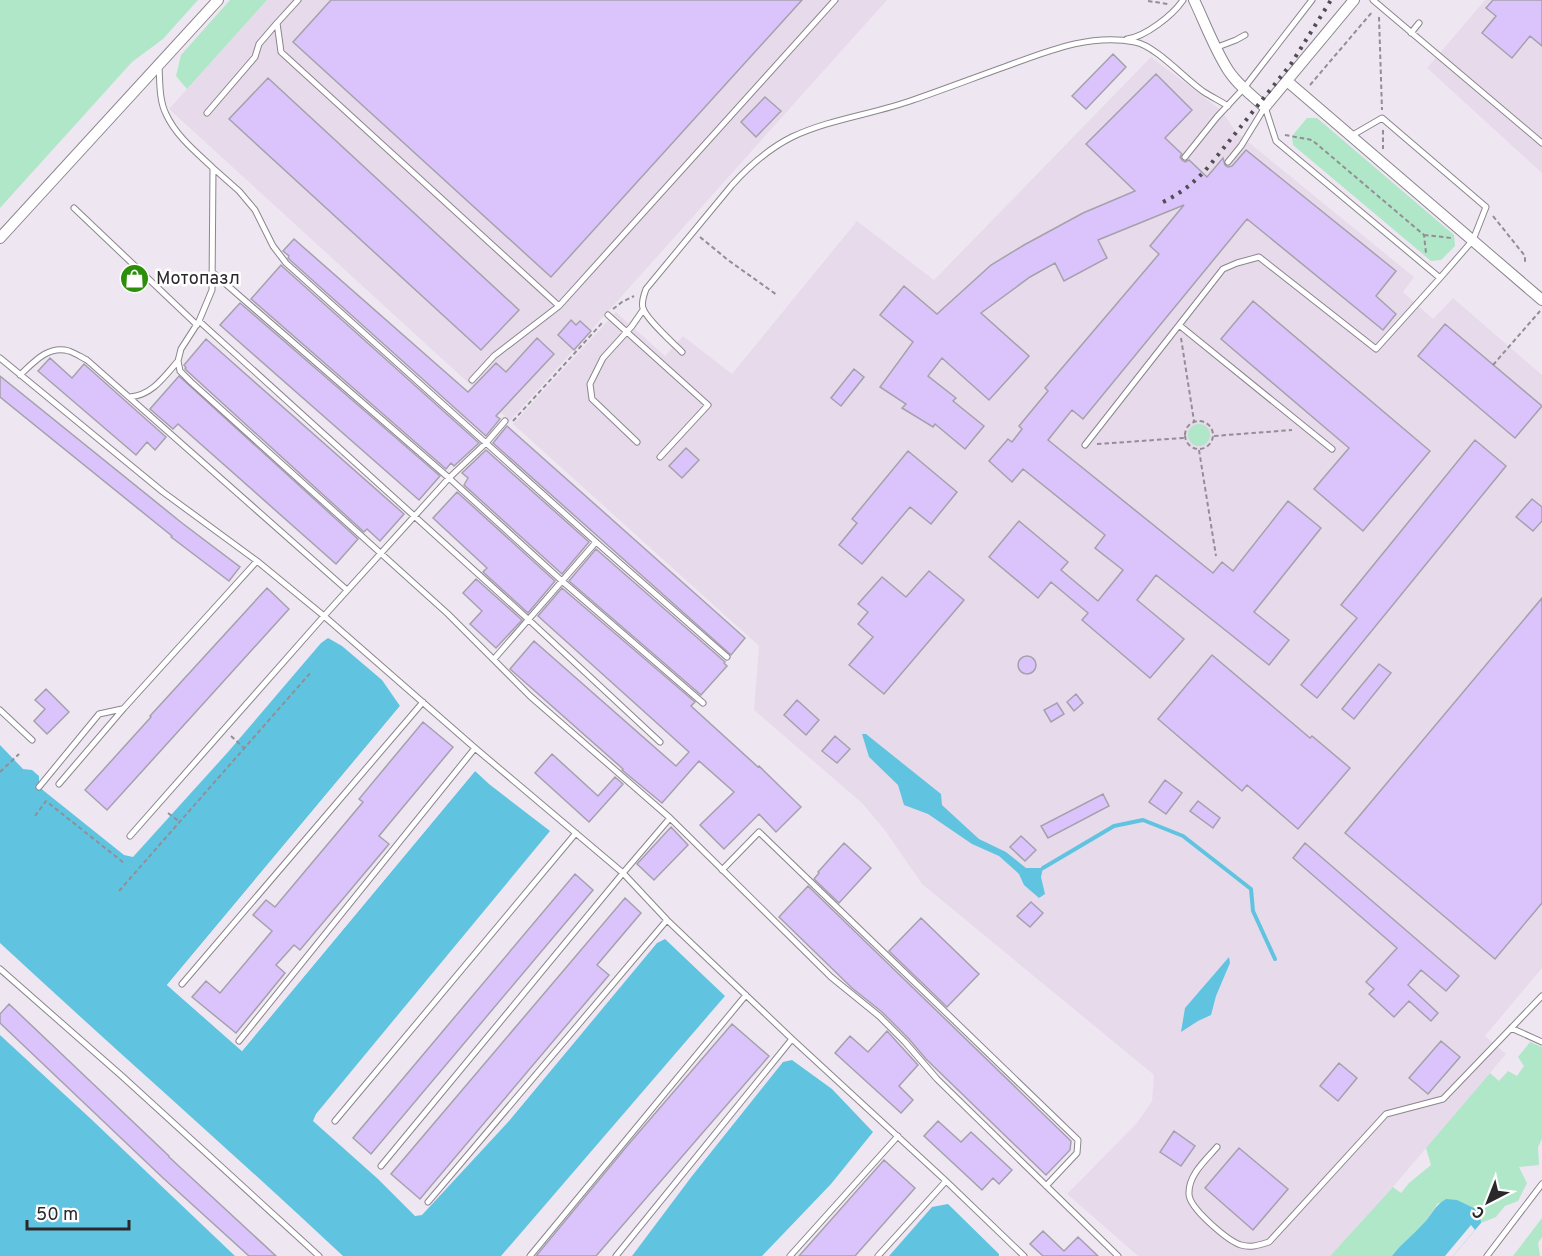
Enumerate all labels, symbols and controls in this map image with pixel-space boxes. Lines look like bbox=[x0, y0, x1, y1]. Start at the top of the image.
shop icon: Мотопазл bbox=[119, 263, 151, 295]
place label: Мотопазл bbox=[156, 268, 240, 291]
north arrow bbox=[1458, 1172, 1518, 1232]
scale bar bbox=[27, 1193, 129, 1231]
text: С bbox=[1469, 1201, 1490, 1223]
text: 50 m bbox=[36, 1204, 78, 1227]

